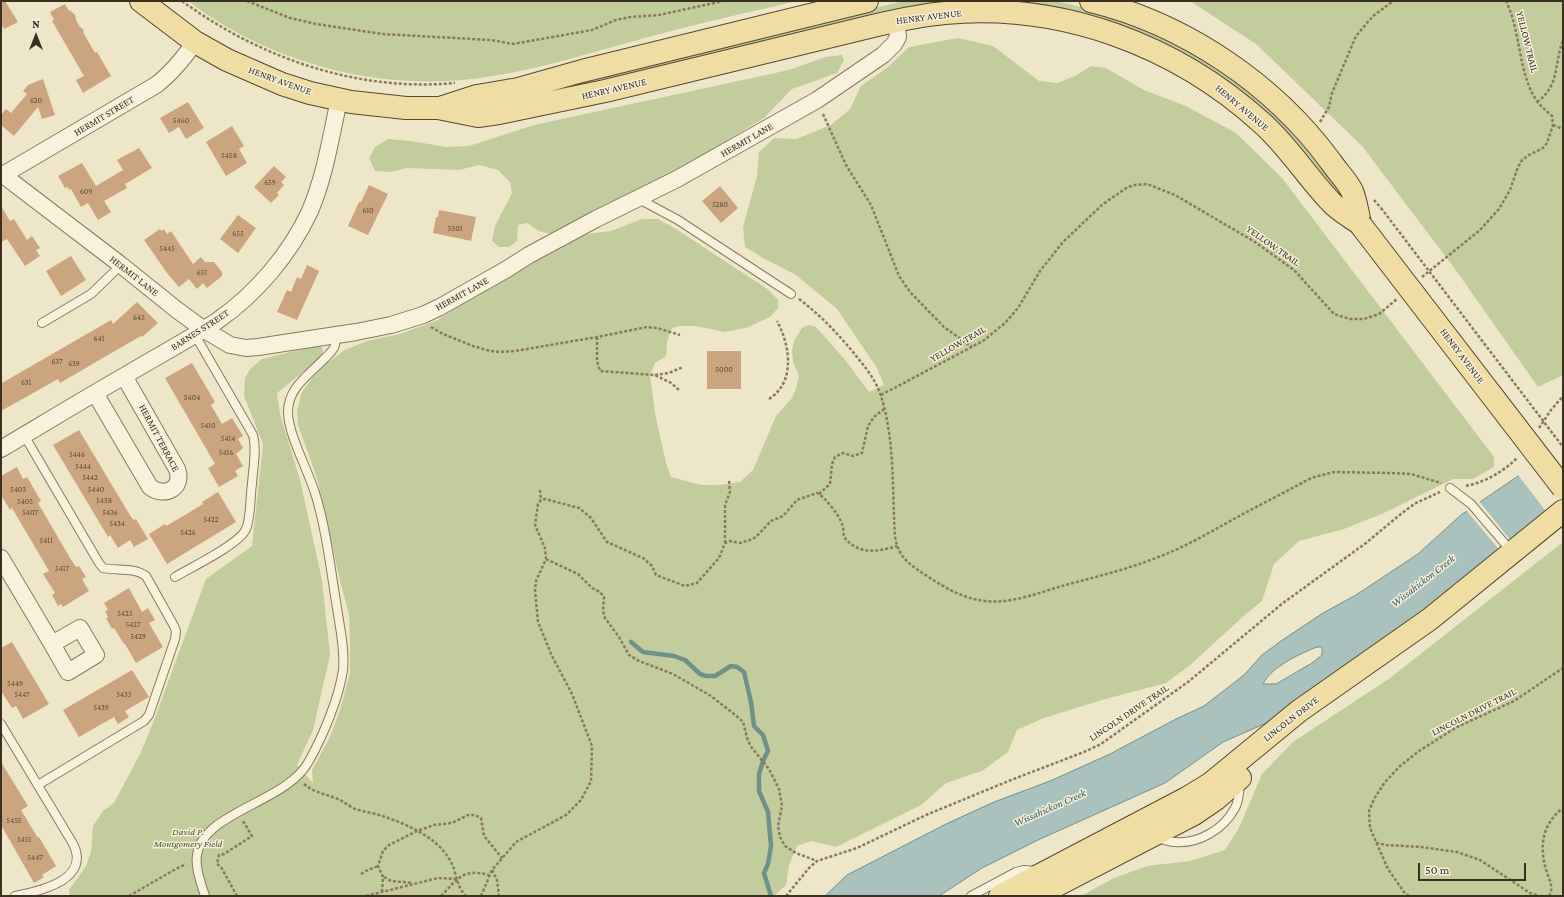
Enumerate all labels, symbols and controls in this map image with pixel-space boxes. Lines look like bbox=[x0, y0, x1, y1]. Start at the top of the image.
street label: HENRY AVENUE bbox=[895, 7, 963, 27]
street label: YELLOW TRAIL bbox=[1514, 10, 1540, 74]
north arrow bbox=[16, 16, 56, 56]
text: N bbox=[32, 18, 40, 30]
street label: HENRY AVENUE bbox=[247, 64, 313, 98]
street label: HENRY AVENUE bbox=[580, 76, 648, 102]
street label: HENRY AVENUE bbox=[1213, 82, 1271, 134]
street label: HERMIT STREET bbox=[72, 93, 136, 139]
house number: 620 bbox=[30, 96, 42, 106]
house number: 5460 bbox=[173, 116, 189, 126]
street label: HERMIT LANE bbox=[719, 120, 775, 160]
house number: 5458 bbox=[221, 151, 237, 161]
house number: 659 bbox=[264, 178, 276, 188]
house number: 609 bbox=[80, 187, 92, 197]
house number: 5280 bbox=[712, 200, 728, 210]
house number: 610 bbox=[362, 206, 374, 216]
street label: YELLOW TRAIL bbox=[1244, 223, 1302, 269]
house number: 5301 bbox=[448, 224, 462, 234]
house number: 655 bbox=[232, 229, 244, 239]
house number: 5445 bbox=[159, 244, 175, 254]
street label: HERMIT LANE bbox=[107, 253, 161, 299]
house number: 651 bbox=[197, 268, 207, 278]
street label: HERMIT LANE bbox=[433, 274, 491, 314]
street label: BARNES STREET bbox=[169, 307, 231, 353]
house number: 645 bbox=[133, 313, 145, 323]
street label: YELLOW TRAIL bbox=[928, 323, 988, 365]
street label: HENRY AVENUE bbox=[1437, 326, 1487, 386]
house number: 641 bbox=[94, 334, 104, 344]
house number: 637 bbox=[51, 357, 63, 367]
house number: 639 bbox=[68, 359, 80, 369]
house number: 5000 bbox=[715, 365, 733, 375]
house number: 631 bbox=[21, 378, 31, 388]
house number: 5404 bbox=[184, 393, 200, 403]
street label: HERMIT TERRACE bbox=[136, 402, 182, 474]
house number: 5410 bbox=[200, 421, 216, 431]
house number: 5414 bbox=[221, 434, 235, 444]
house number: 5416 bbox=[219, 448, 233, 458]
house number: 5446 bbox=[69, 450, 85, 460]
house number: 5444 bbox=[75, 462, 91, 472]
house number: 5442 bbox=[82, 473, 98, 483]
house number: 5403 bbox=[10, 485, 26, 495]
house number: 5440 bbox=[88, 485, 104, 495]
house number: 5438 bbox=[96, 496, 112, 506]
house number: 5405 bbox=[17, 497, 33, 507]
house number: 5407 bbox=[22, 508, 38, 518]
house number: 5436 bbox=[102, 508, 118, 518]
house number: 5422 bbox=[203, 515, 219, 525]
house number: 5434 bbox=[109, 519, 125, 529]
house number: 5426 bbox=[180, 528, 196, 538]
house number: 5411 bbox=[39, 536, 53, 546]
water label: Wissahickon Creek bbox=[1388, 552, 1458, 610]
house number: 5417 bbox=[55, 564, 69, 574]
house number: 5425 bbox=[117, 609, 133, 619]
house number: 5427 bbox=[125, 620, 141, 630]
house number: 5429 bbox=[130, 632, 146, 642]
house number: 5449 bbox=[7, 679, 23, 689]
street label: LINCOLN DRIVE TRAIL bbox=[1087, 682, 1171, 744]
street label: LINCOLN DRIVE TRAIL bbox=[1430, 685, 1518, 739]
house number: 5447 bbox=[14, 690, 30, 700]
house number: 5435 bbox=[116, 690, 132, 700]
street label: LINCOLN DRIVE bbox=[1261, 694, 1321, 744]
house number: 5439 bbox=[93, 703, 109, 713]
water label: Wissahickon Creek bbox=[1012, 786, 1088, 830]
house number: 5455 bbox=[6, 816, 22, 826]
park label: David P. Montgomery Field bbox=[154, 826, 222, 850]
house number: 5451 bbox=[17, 835, 31, 845]
house number: 5447 bbox=[27, 853, 43, 863]
scale bar bbox=[1420, 855, 1528, 881]
text: 50 m bbox=[1425, 863, 1449, 877]

